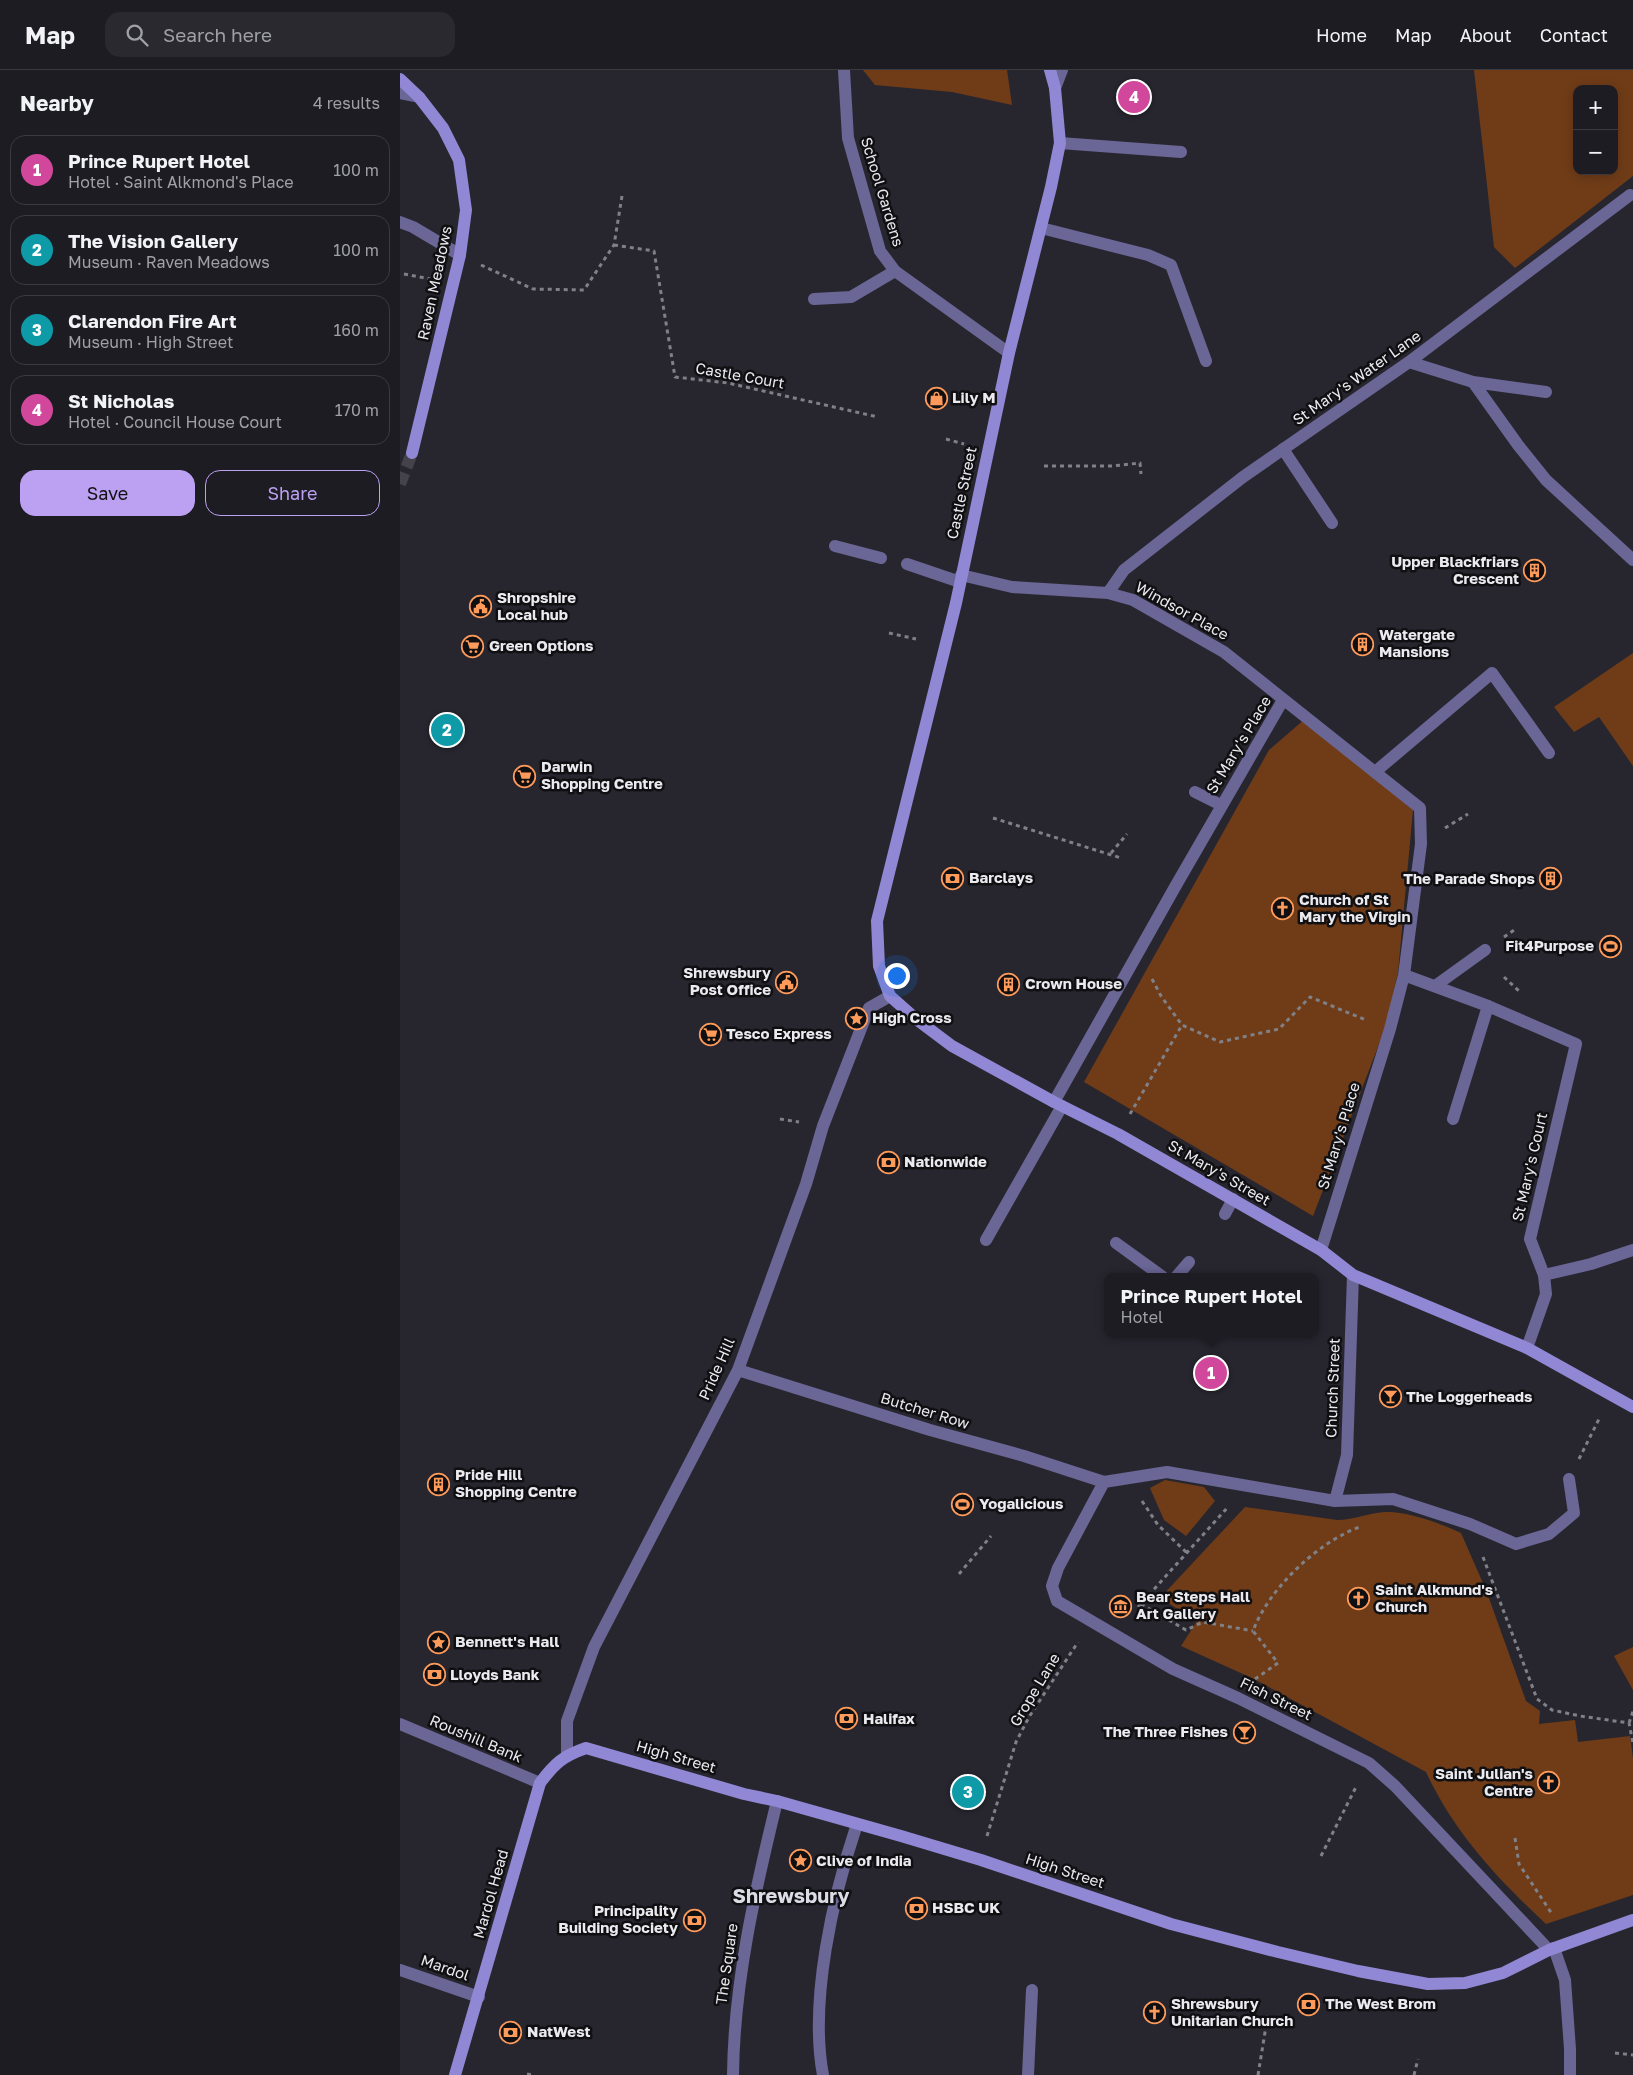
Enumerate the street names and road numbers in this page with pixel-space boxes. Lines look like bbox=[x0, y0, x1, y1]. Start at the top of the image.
street label: School Gardens bbox=[858, 135, 908, 249]
street label: Raven Meadows bbox=[413, 224, 455, 342]
street label: St Mary's Water Lane bbox=[1289, 326, 1424, 428]
street label: Castle Court bbox=[694, 358, 786, 392]
street label: Castle Street bbox=[942, 445, 980, 541]
street label: Windsor Place bbox=[1133, 577, 1232, 643]
street label: St Mary's Place bbox=[1202, 692, 1275, 797]
street label: St Mary's Place bbox=[1313, 1080, 1363, 1191]
street label: St Mary's Court bbox=[1508, 1111, 1550, 1223]
street label: St Mary's Street bbox=[1165, 1136, 1274, 1209]
street label: Pride Hill bbox=[694, 1334, 738, 1403]
street label: Church Street bbox=[1321, 1338, 1343, 1438]
street label: Butcher Row bbox=[879, 1388, 972, 1432]
street label: Grope Lane bbox=[1005, 1649, 1063, 1729]
street label: Fish Street bbox=[1237, 1673, 1316, 1723]
street label: Roushill Bank bbox=[427, 1710, 526, 1766]
street label: High Street bbox=[634, 1736, 718, 1776]
street label: Mardol Head bbox=[469, 1847, 511, 1940]
street label: High Street bbox=[1024, 1849, 1107, 1891]
street label: The Square bbox=[711, 1922, 741, 2006]
street label: Mardol bbox=[419, 1950, 472, 1984]

